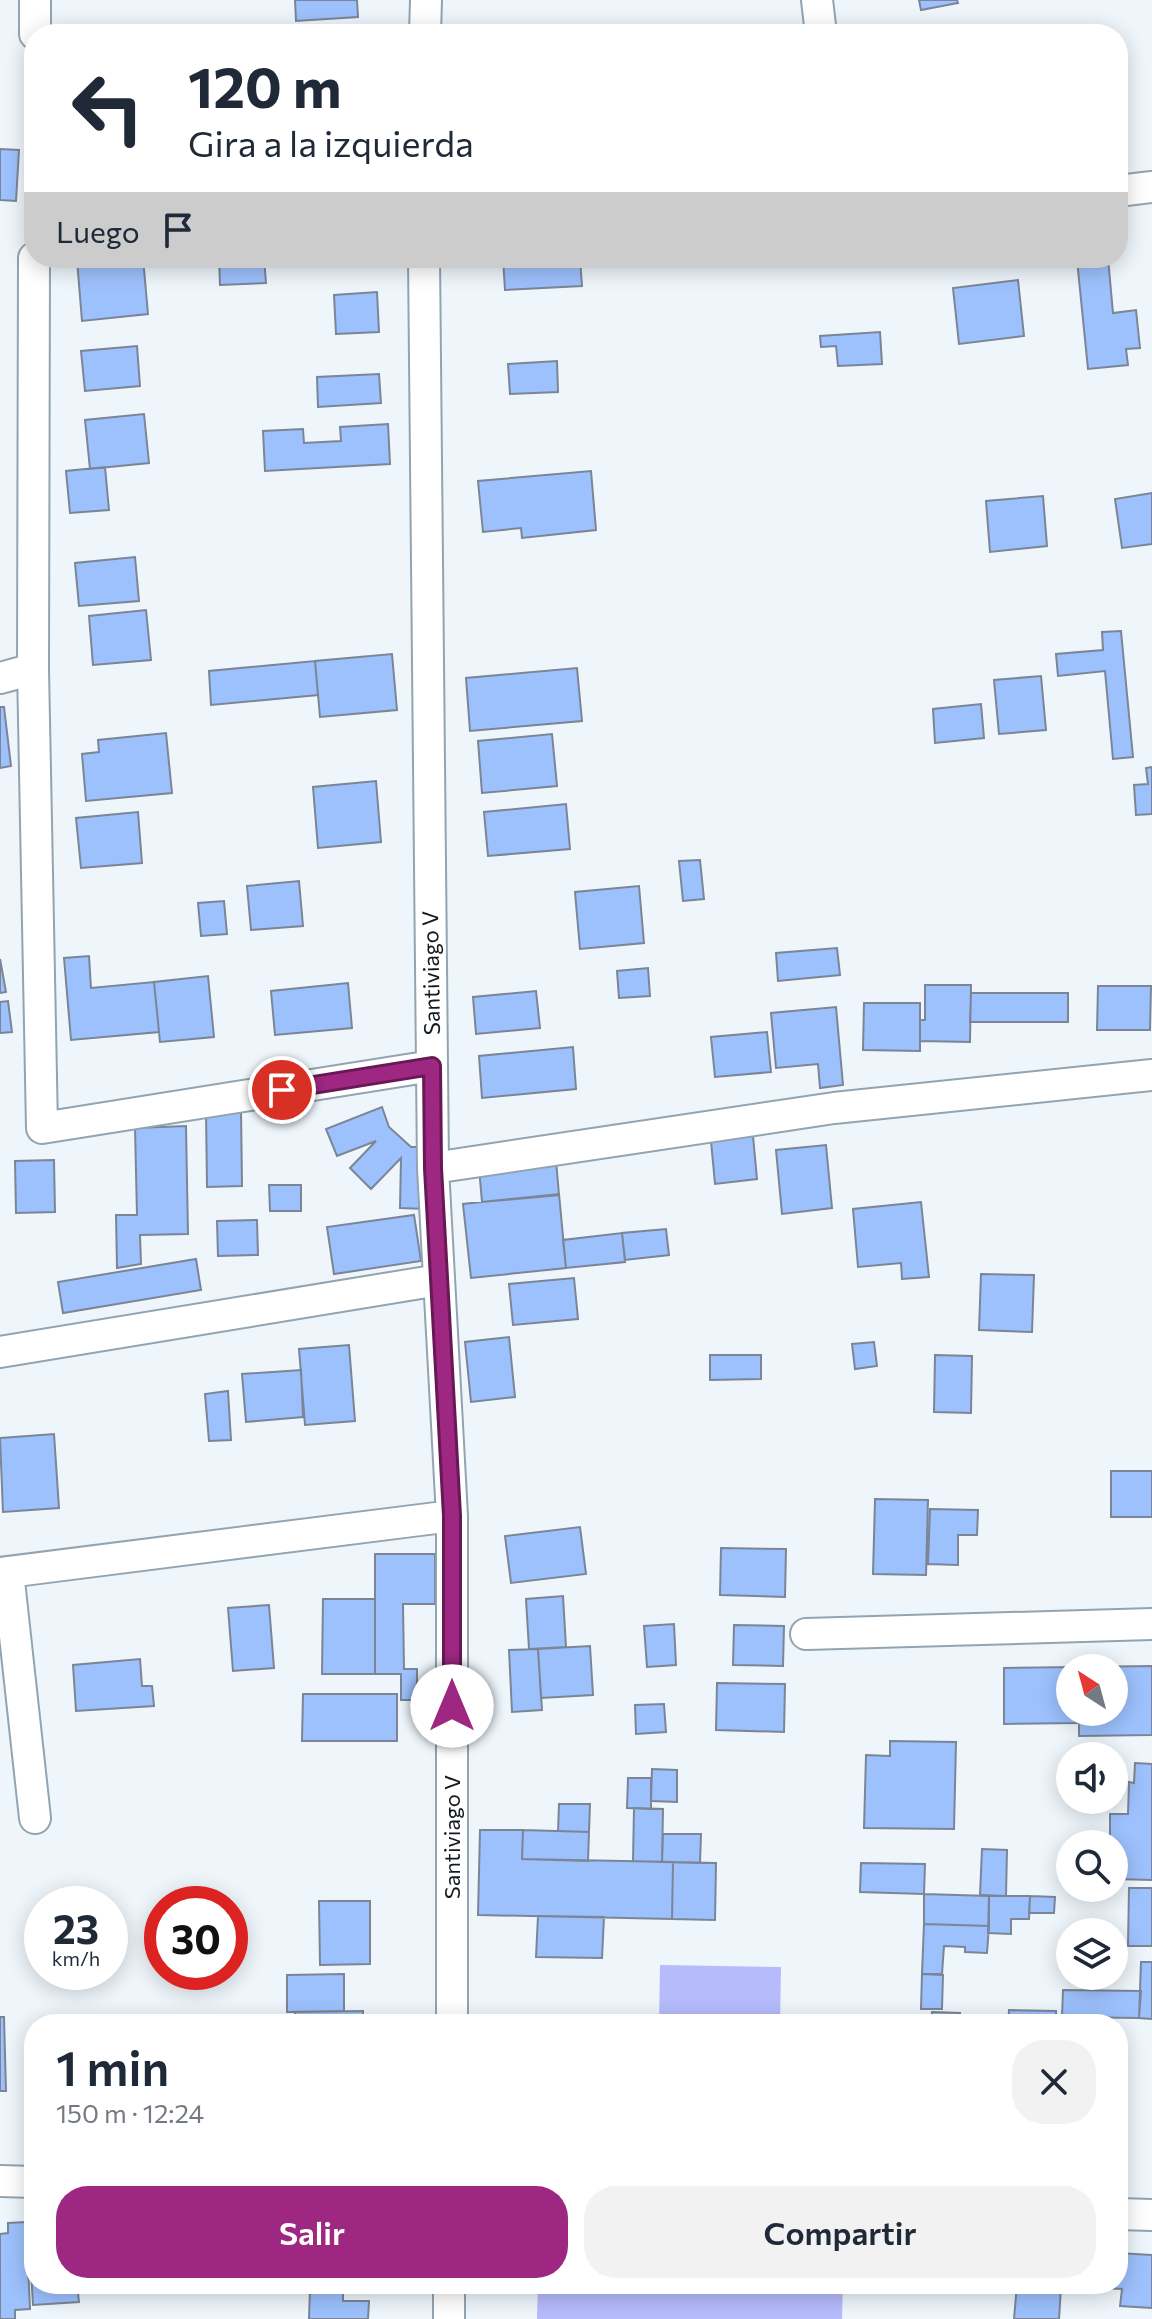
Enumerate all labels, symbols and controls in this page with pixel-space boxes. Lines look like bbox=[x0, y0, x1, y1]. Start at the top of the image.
text: 120 m bbox=[188, 51, 342, 120]
icon: left bbox=[56, 56, 160, 160]
text: Gira a la izquierda bbox=[188, 120, 474, 164]
icon: arrive bbox=[156, 208, 200, 252]
text: Luego bbox=[56, 212, 140, 249]
street label: Santiviago V bbox=[416, 911, 445, 1035]
pin bbox=[248, 1056, 316, 1124]
icon: arrive bbox=[260, 1068, 304, 1112]
north arrow bbox=[1056, 1654, 1128, 1726]
map controls bbox=[1056, 1654, 1128, 1990]
position arrow bbox=[410, 1664, 494, 1748]
button: sound bbox=[1056, 1742, 1128, 1814]
street label: Santiviago V bbox=[438, 1775, 465, 1899]
button: search bbox=[1056, 1830, 1128, 1902]
speed limit sign: 30 bbox=[144, 1886, 248, 1990]
text: 23 bbox=[53, 1903, 99, 1952]
button: layers bbox=[1056, 1918, 1128, 1990]
text: km/h bbox=[52, 1946, 100, 1970]
text: 1 min bbox=[56, 2037, 169, 2096]
button: close bbox=[1012, 2040, 1096, 2124]
text: 150 m · 12:24 bbox=[56, 2097, 204, 2128]
button: Salir bbox=[56, 2186, 568, 2278]
button: Compartir bbox=[584, 2186, 1096, 2278]

